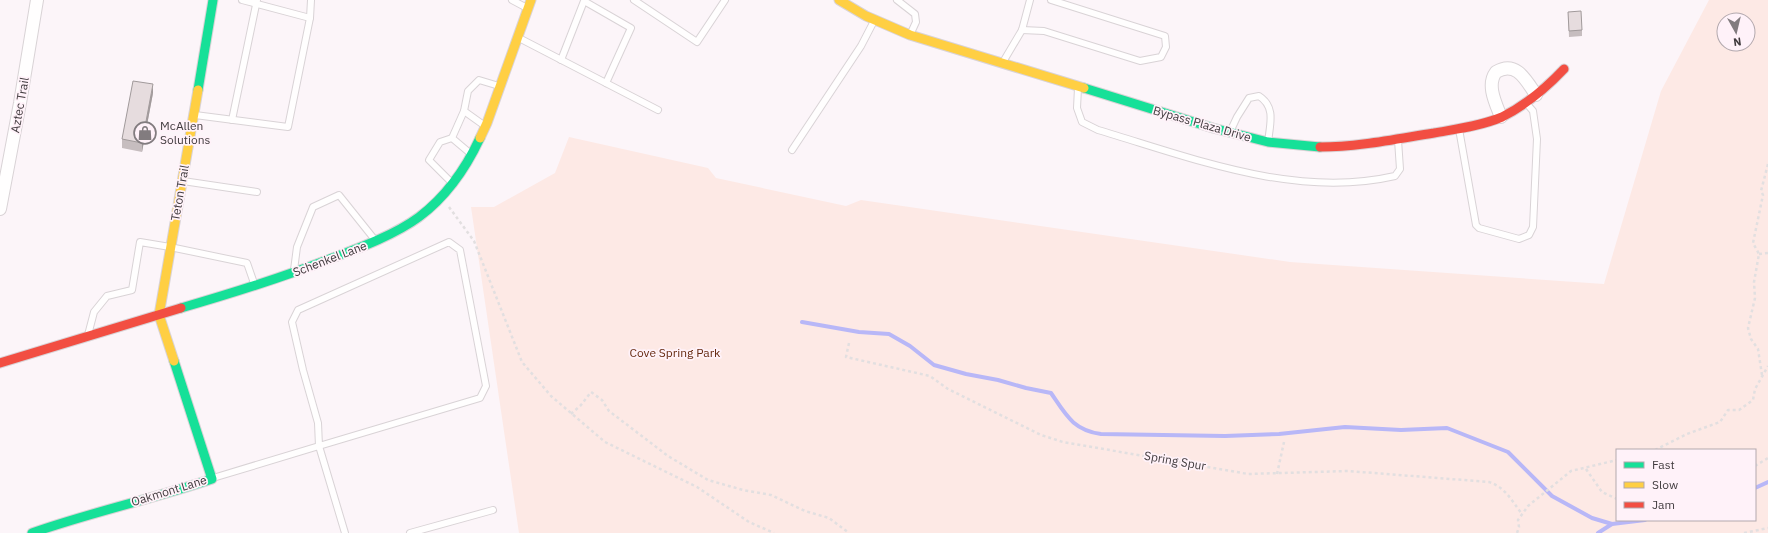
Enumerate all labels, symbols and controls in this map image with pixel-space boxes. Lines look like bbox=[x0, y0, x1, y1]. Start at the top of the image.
north arrow bbox=[1716, 12, 1756, 52]
text: N bbox=[1732, 34, 1742, 49]
street label: Aztec Trail bbox=[7, 76, 32, 134]
street label: Bypass Plaza Drive bbox=[1151, 102, 1253, 145]
place label: McAllen Solutions bbox=[160, 118, 211, 147]
shop icon: McAllen Solutions bbox=[132, 120, 158, 146]
street label: Teton Trail bbox=[167, 164, 192, 222]
street label: Schenkel Lane bbox=[291, 237, 369, 279]
park label: Cove Spring Park bbox=[630, 345, 721, 360]
street label: Spring Spur bbox=[1143, 448, 1208, 473]
legend bbox=[1616, 449, 1756, 521]
text: Fast bbox=[1652, 457, 1675, 472]
street label: Oakmont Lane bbox=[129, 472, 209, 509]
text: Slow bbox=[1652, 477, 1678, 492]
text: Jam bbox=[1652, 497, 1675, 512]

